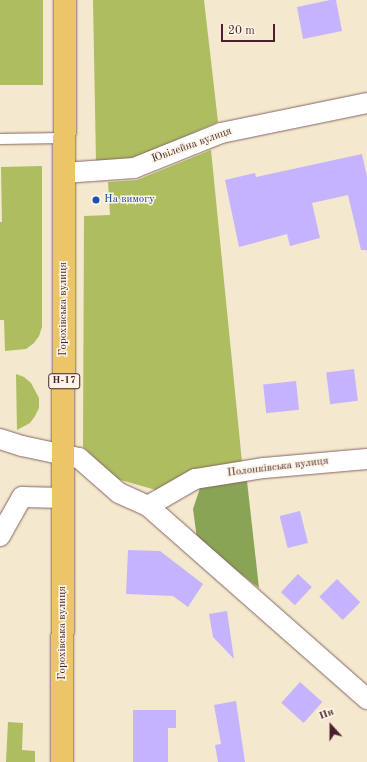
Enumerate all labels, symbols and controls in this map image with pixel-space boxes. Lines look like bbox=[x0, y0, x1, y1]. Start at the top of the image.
scale bar bbox=[223, 16, 277, 42]
text: 20 m bbox=[228, 25, 255, 37]
street label: Ювілейна вулиця bbox=[150, 125, 234, 167]
place label: На вимогу bbox=[104, 193, 155, 207]
marker: На вимогу bbox=[91, 195, 101, 205]
street label: Горохівська вулиця bbox=[57, 262, 71, 356]
road number: Н-17 bbox=[48, 373, 80, 389]
street label: Полонківська вулиця bbox=[227, 455, 329, 481]
street label: Горохівська вулиця bbox=[56, 586, 70, 680]
north arrow bbox=[311, 706, 351, 746]
text: Пн bbox=[317, 706, 336, 722]

